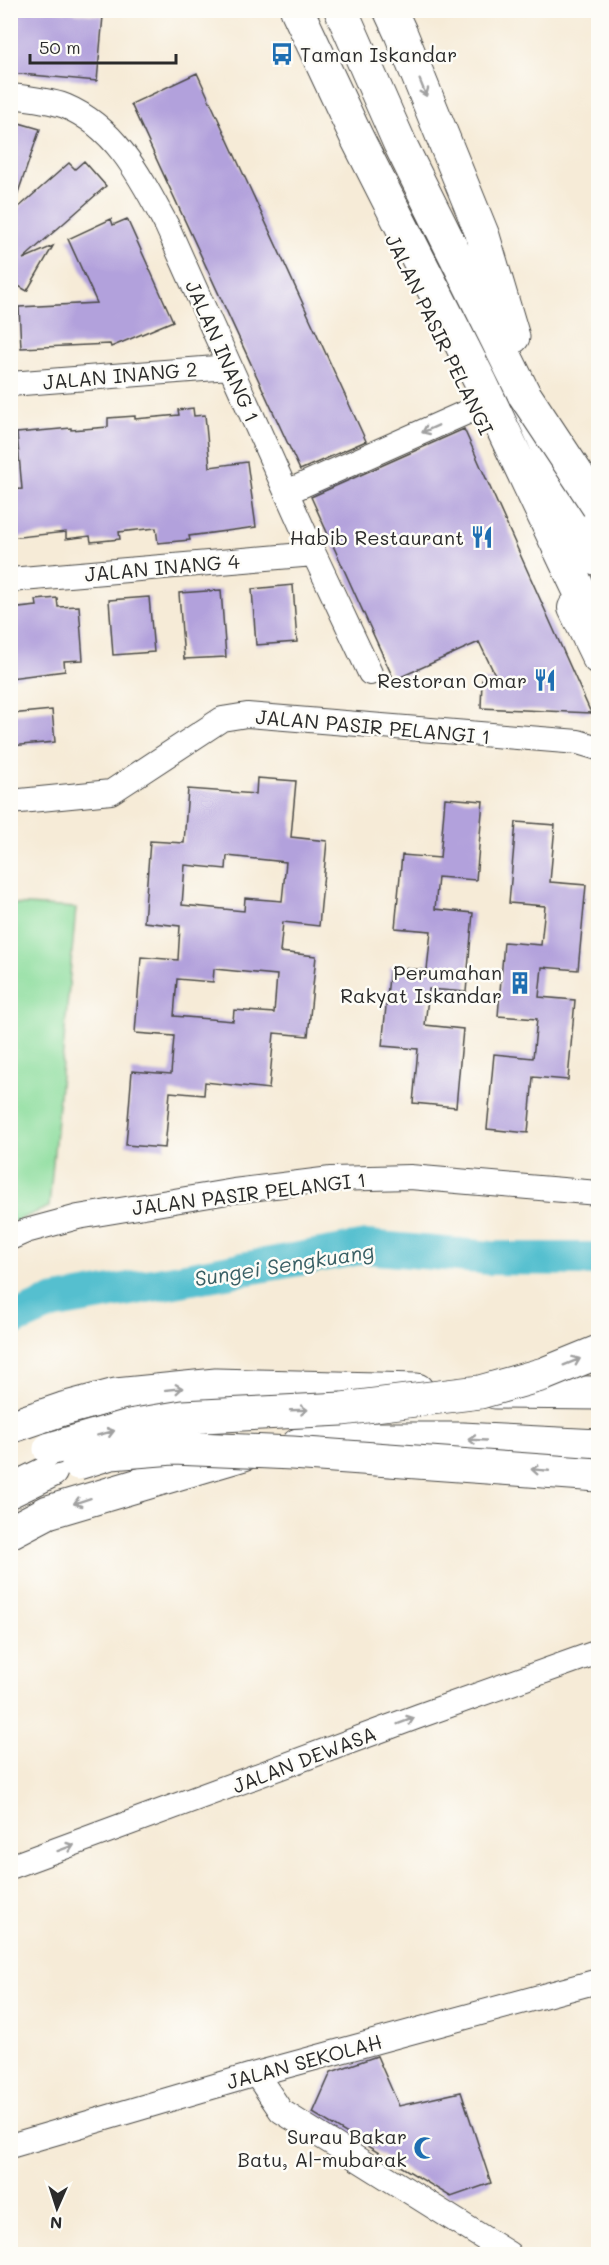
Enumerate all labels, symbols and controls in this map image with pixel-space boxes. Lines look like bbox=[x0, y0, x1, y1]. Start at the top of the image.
scale bar bbox=[30, 27, 176, 65]
text: 50 m bbox=[39, 35, 81, 59]
bus stop icon: Taman Iskandar bbox=[269, 41, 295, 67]
place label: Taman Iskandar bbox=[300, 41, 457, 67]
one-way arrow bbox=[418, 79, 429, 97]
street label: JALAN PASIR PELANGI bbox=[380, 229, 500, 439]
street label: JALAN INANG 1 bbox=[180, 276, 266, 426]
street label: JALAN INANG 2 bbox=[42, 355, 198, 395]
one-way arrow bbox=[421, 423, 439, 435]
place label: Habib Restaurant bbox=[290, 524, 464, 550]
restaurant icon: Habib Restaurant bbox=[469, 524, 495, 550]
street label: JALAN INANG 4 bbox=[83, 547, 241, 587]
place label: Restoran Omar bbox=[377, 667, 527, 693]
restaurant icon: Restoran Omar bbox=[532, 667, 558, 693]
street label: JALAN PASIR PELANGI 1 bbox=[254, 703, 492, 749]
place label: Perumahan Rakyat Iskandar bbox=[340, 959, 502, 1008]
building icon: Perumahan Rakyat Iskandar bbox=[507, 970, 533, 996]
street label: JALAN PASIR PELANGI 1 bbox=[130, 1166, 368, 1220]
water label: Sungei Sengkuang bbox=[192, 1236, 376, 1292]
one-way arrow bbox=[562, 1356, 581, 1367]
one-way arrow bbox=[164, 1383, 184, 1394]
one-way arrow bbox=[288, 1405, 308, 1416]
one-way arrow bbox=[96, 1426, 115, 1438]
one-way arrow bbox=[468, 1434, 488, 1445]
one-way arrow bbox=[531, 1464, 551, 1475]
one-way arrow bbox=[73, 1496, 92, 1507]
one-way arrow bbox=[396, 1714, 414, 1725]
street label: JALAN DEWASA bbox=[228, 1720, 380, 1798]
one-way arrow bbox=[56, 1841, 74, 1852]
street label: JALAN SEKOLAH bbox=[224, 2028, 384, 2094]
place label: Surau Bakar Batu, Al-mubarak bbox=[237, 2123, 407, 2172]
mosque icon: Surau Bakar Batu, Al-mubarak bbox=[412, 2135, 438, 2161]
north arrow bbox=[27, 2178, 87, 2238]
text: N bbox=[50, 2213, 63, 2234]

